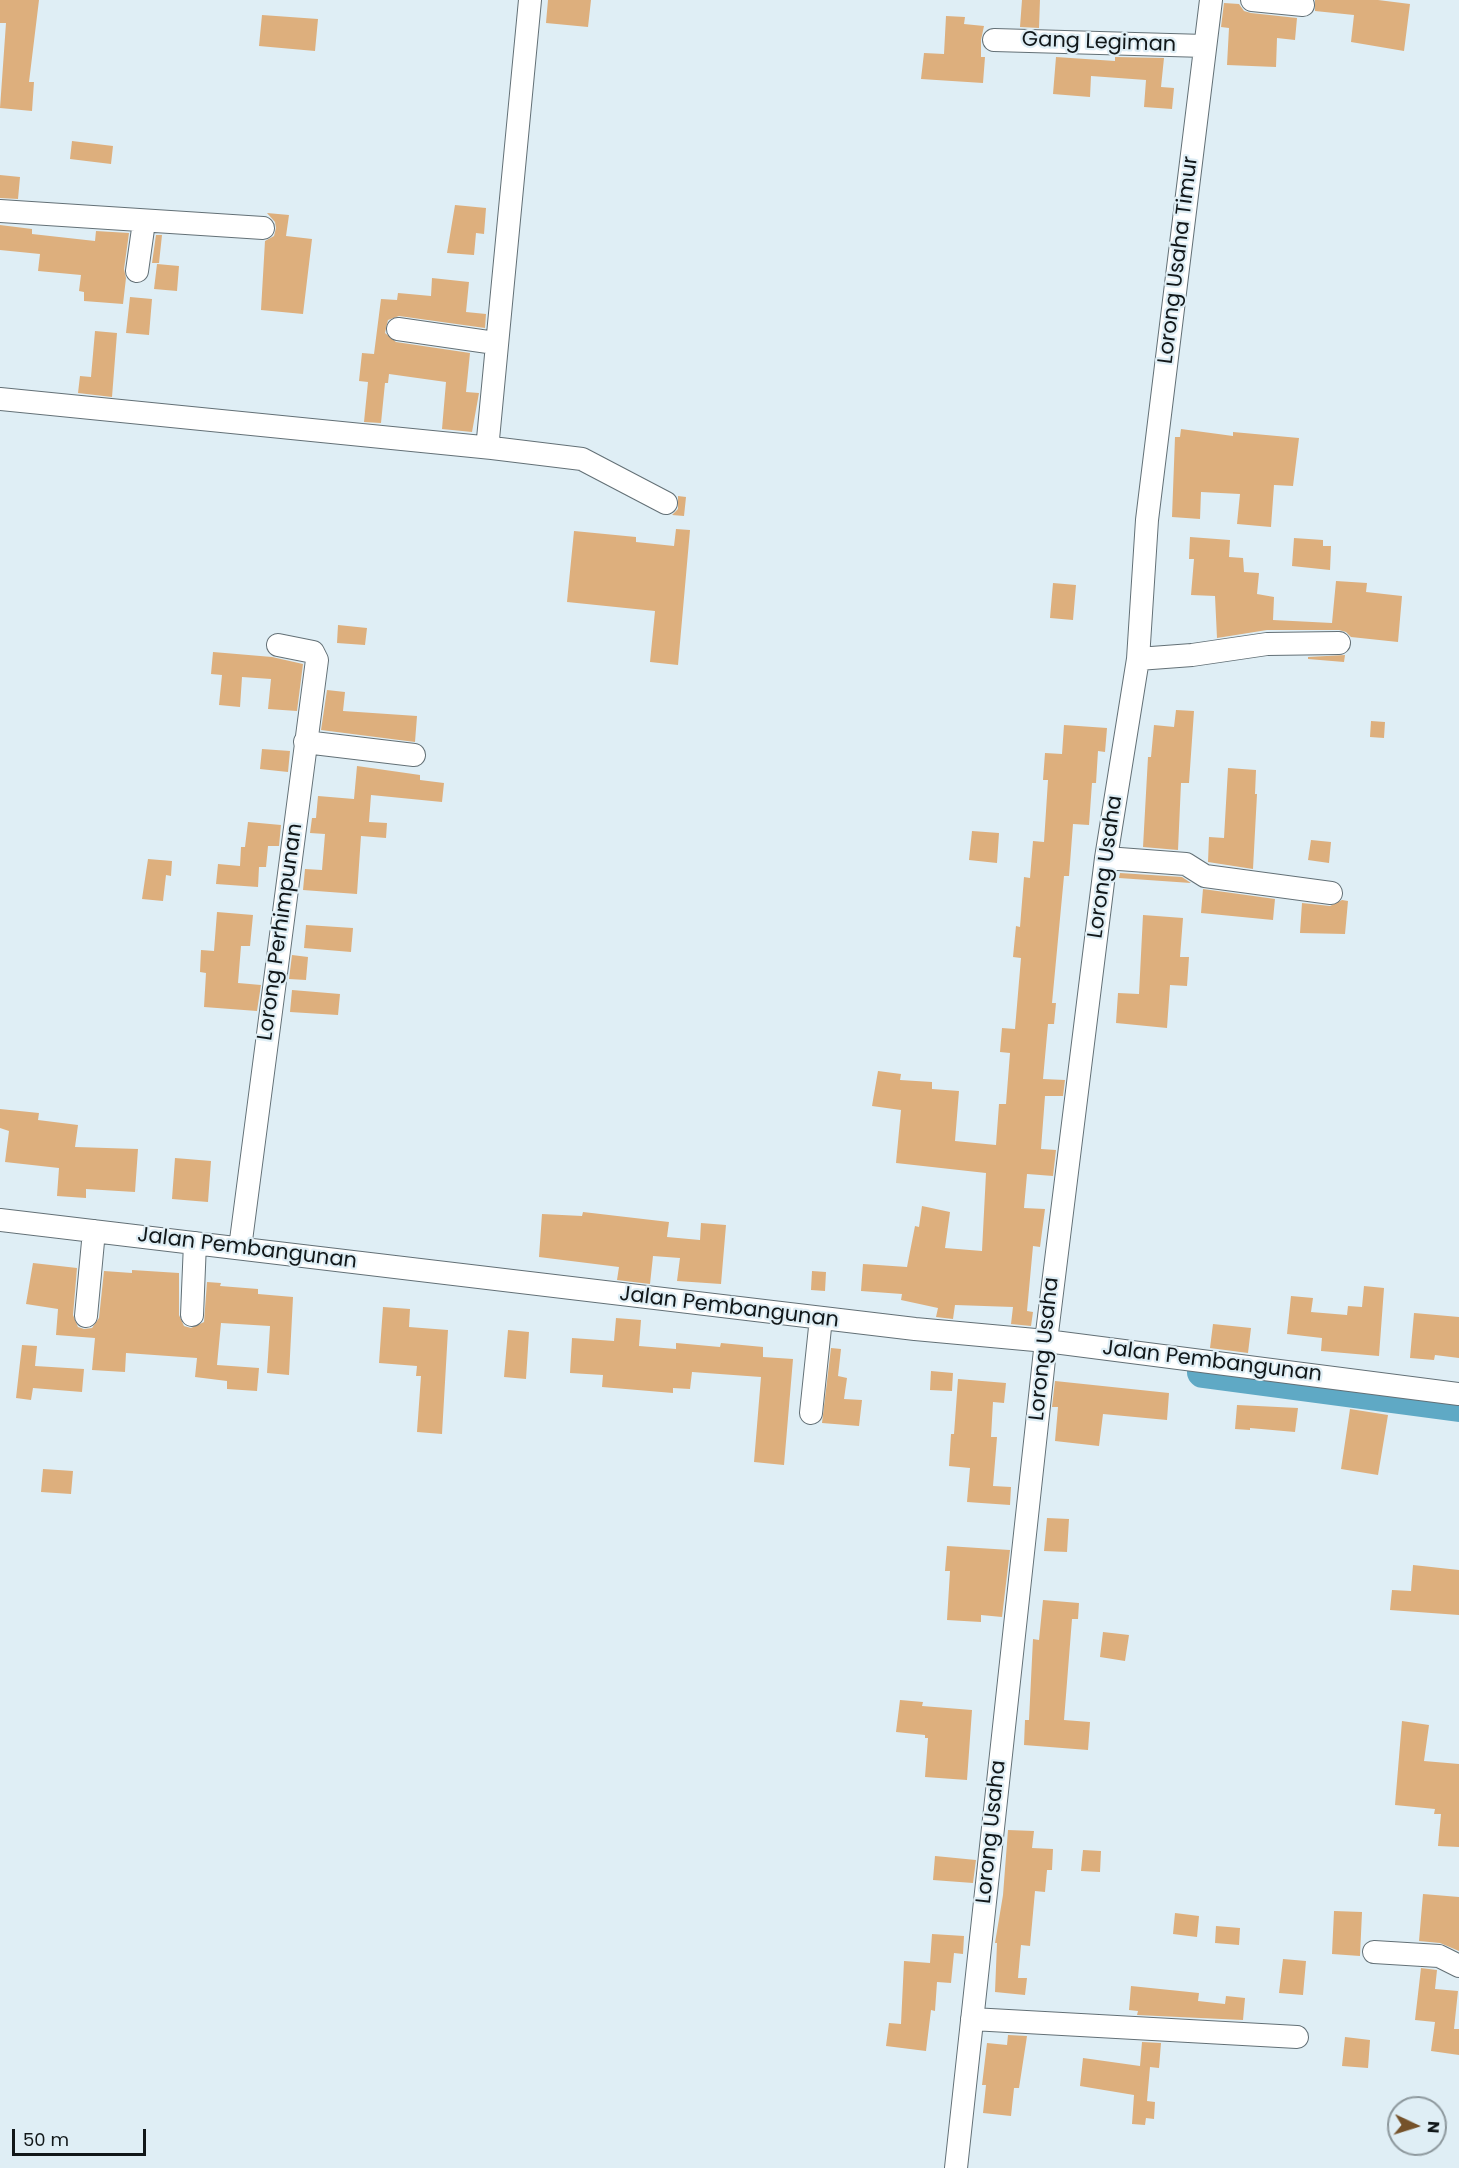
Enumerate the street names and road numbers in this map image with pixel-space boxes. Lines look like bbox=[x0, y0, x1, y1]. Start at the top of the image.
street label: Gang Legiman bbox=[1021, 28, 1177, 58]
street label: Lorong Usaha Timur bbox=[1154, 155, 1204, 365]
street label: Lorong Usaha bbox=[1084, 794, 1128, 940]
street label: Lorong Perhimpunan bbox=[253, 822, 309, 1042]
street label: Jalan Pembangunan bbox=[136, 1223, 358, 1275]
street label: Lorong Usaha bbox=[1025, 1276, 1065, 1422]
street label: Jalan Pembangunan bbox=[618, 1282, 840, 1334]
street label: Jalan Pembangunan bbox=[1101, 1336, 1323, 1388]
street label: Lorong Usaha bbox=[972, 1759, 1012, 1905]

